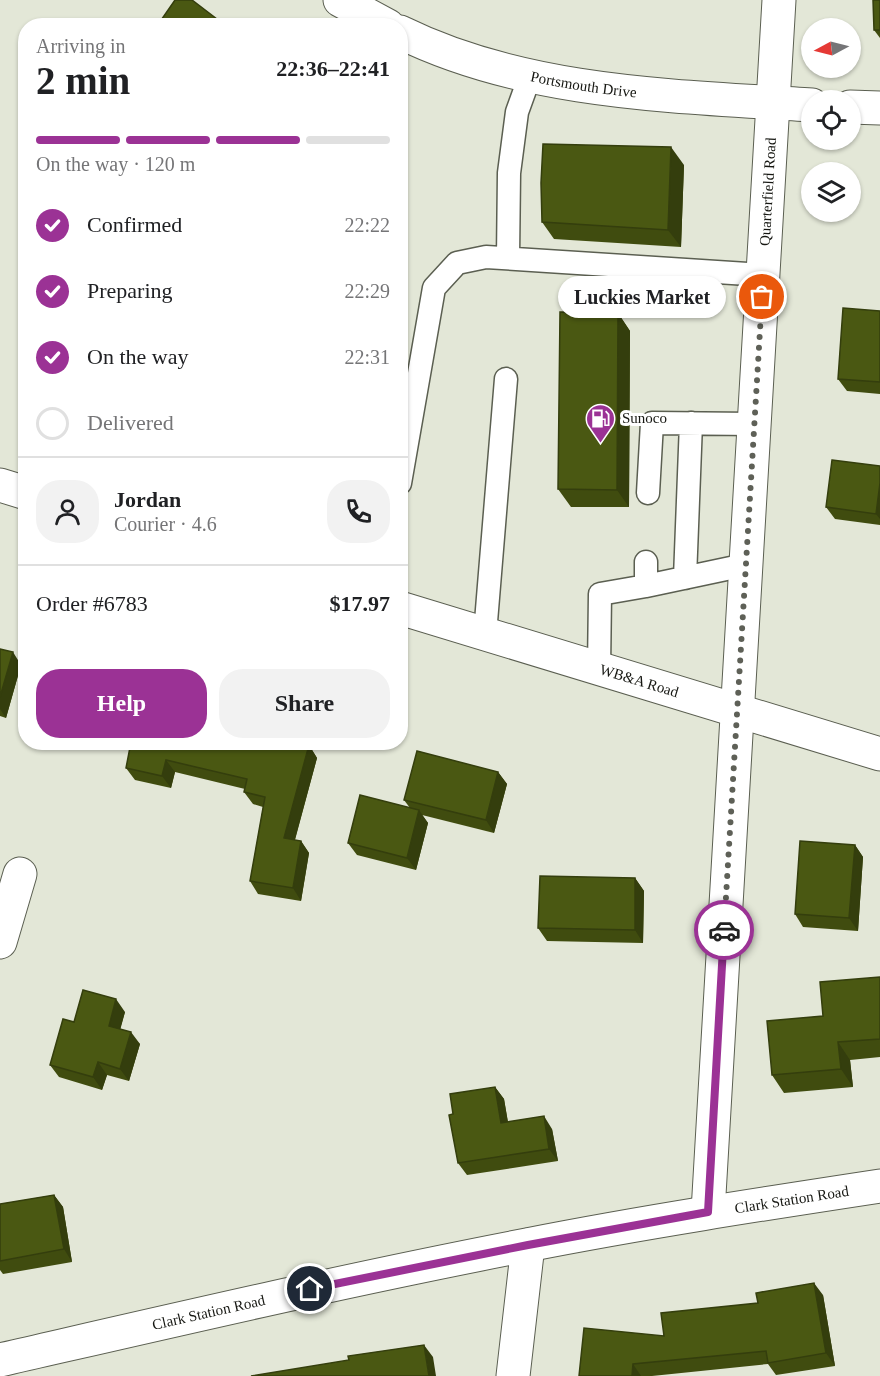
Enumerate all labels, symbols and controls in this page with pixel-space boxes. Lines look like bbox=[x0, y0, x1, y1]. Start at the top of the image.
north arrow bbox=[801, 18, 861, 78]
map controls bbox=[801, 18, 861, 222]
text: Arriving in bbox=[36, 35, 125, 57]
text: 22:36–22:41 bbox=[276, 56, 390, 81]
text: 2 min bbox=[36, 59, 130, 102]
street label: Portsmouth Drive bbox=[529, 68, 638, 101]
button: locate bbox=[801, 90, 861, 150]
street label: Quarterfield Road bbox=[757, 136, 779, 247]
text: On the way · 120 m bbox=[36, 153, 195, 175]
button: layers bbox=[801, 162, 861, 222]
icon: check bbox=[36, 209, 69, 242]
text: Confirmed bbox=[87, 212, 182, 237]
text: 22:22 bbox=[344, 214, 390, 236]
pin bbox=[736, 271, 787, 322]
icon: check bbox=[36, 275, 69, 308]
callout: Luckies Market bbox=[558, 276, 726, 318]
text: Preparing bbox=[87, 278, 173, 303]
text: 22:29 bbox=[344, 280, 390, 302]
icon: bag bbox=[745, 280, 778, 313]
text: Luckies Market bbox=[574, 286, 710, 308]
icon: check bbox=[36, 341, 69, 374]
text: On the way bbox=[87, 344, 188, 369]
text: 22:31 bbox=[344, 346, 390, 368]
fuel station icon: Sunoco bbox=[585, 402, 617, 444]
text: Delivered bbox=[87, 410, 174, 435]
place label: Sunoco bbox=[622, 410, 667, 426]
button: person bbox=[36, 480, 99, 543]
button: phone bbox=[327, 480, 390, 543]
text: Jordan bbox=[114, 487, 181, 512]
text: Courier · 4.6 bbox=[114, 513, 217, 535]
text: Order #6783 bbox=[36, 591, 148, 616]
text: $17.97 bbox=[330, 591, 390, 616]
street label: WB&A Road bbox=[598, 661, 681, 700]
button: Help bbox=[36, 669, 207, 738]
button: Share bbox=[219, 669, 390, 738]
courier bbox=[694, 900, 754, 960]
icon: car bbox=[708, 914, 741, 947]
street label: Clark Station Road bbox=[734, 1183, 850, 1216]
pin bbox=[284, 1263, 335, 1314]
icon: home bbox=[293, 1272, 326, 1305]
street label: Clark Station Road bbox=[151, 1292, 267, 1333]

